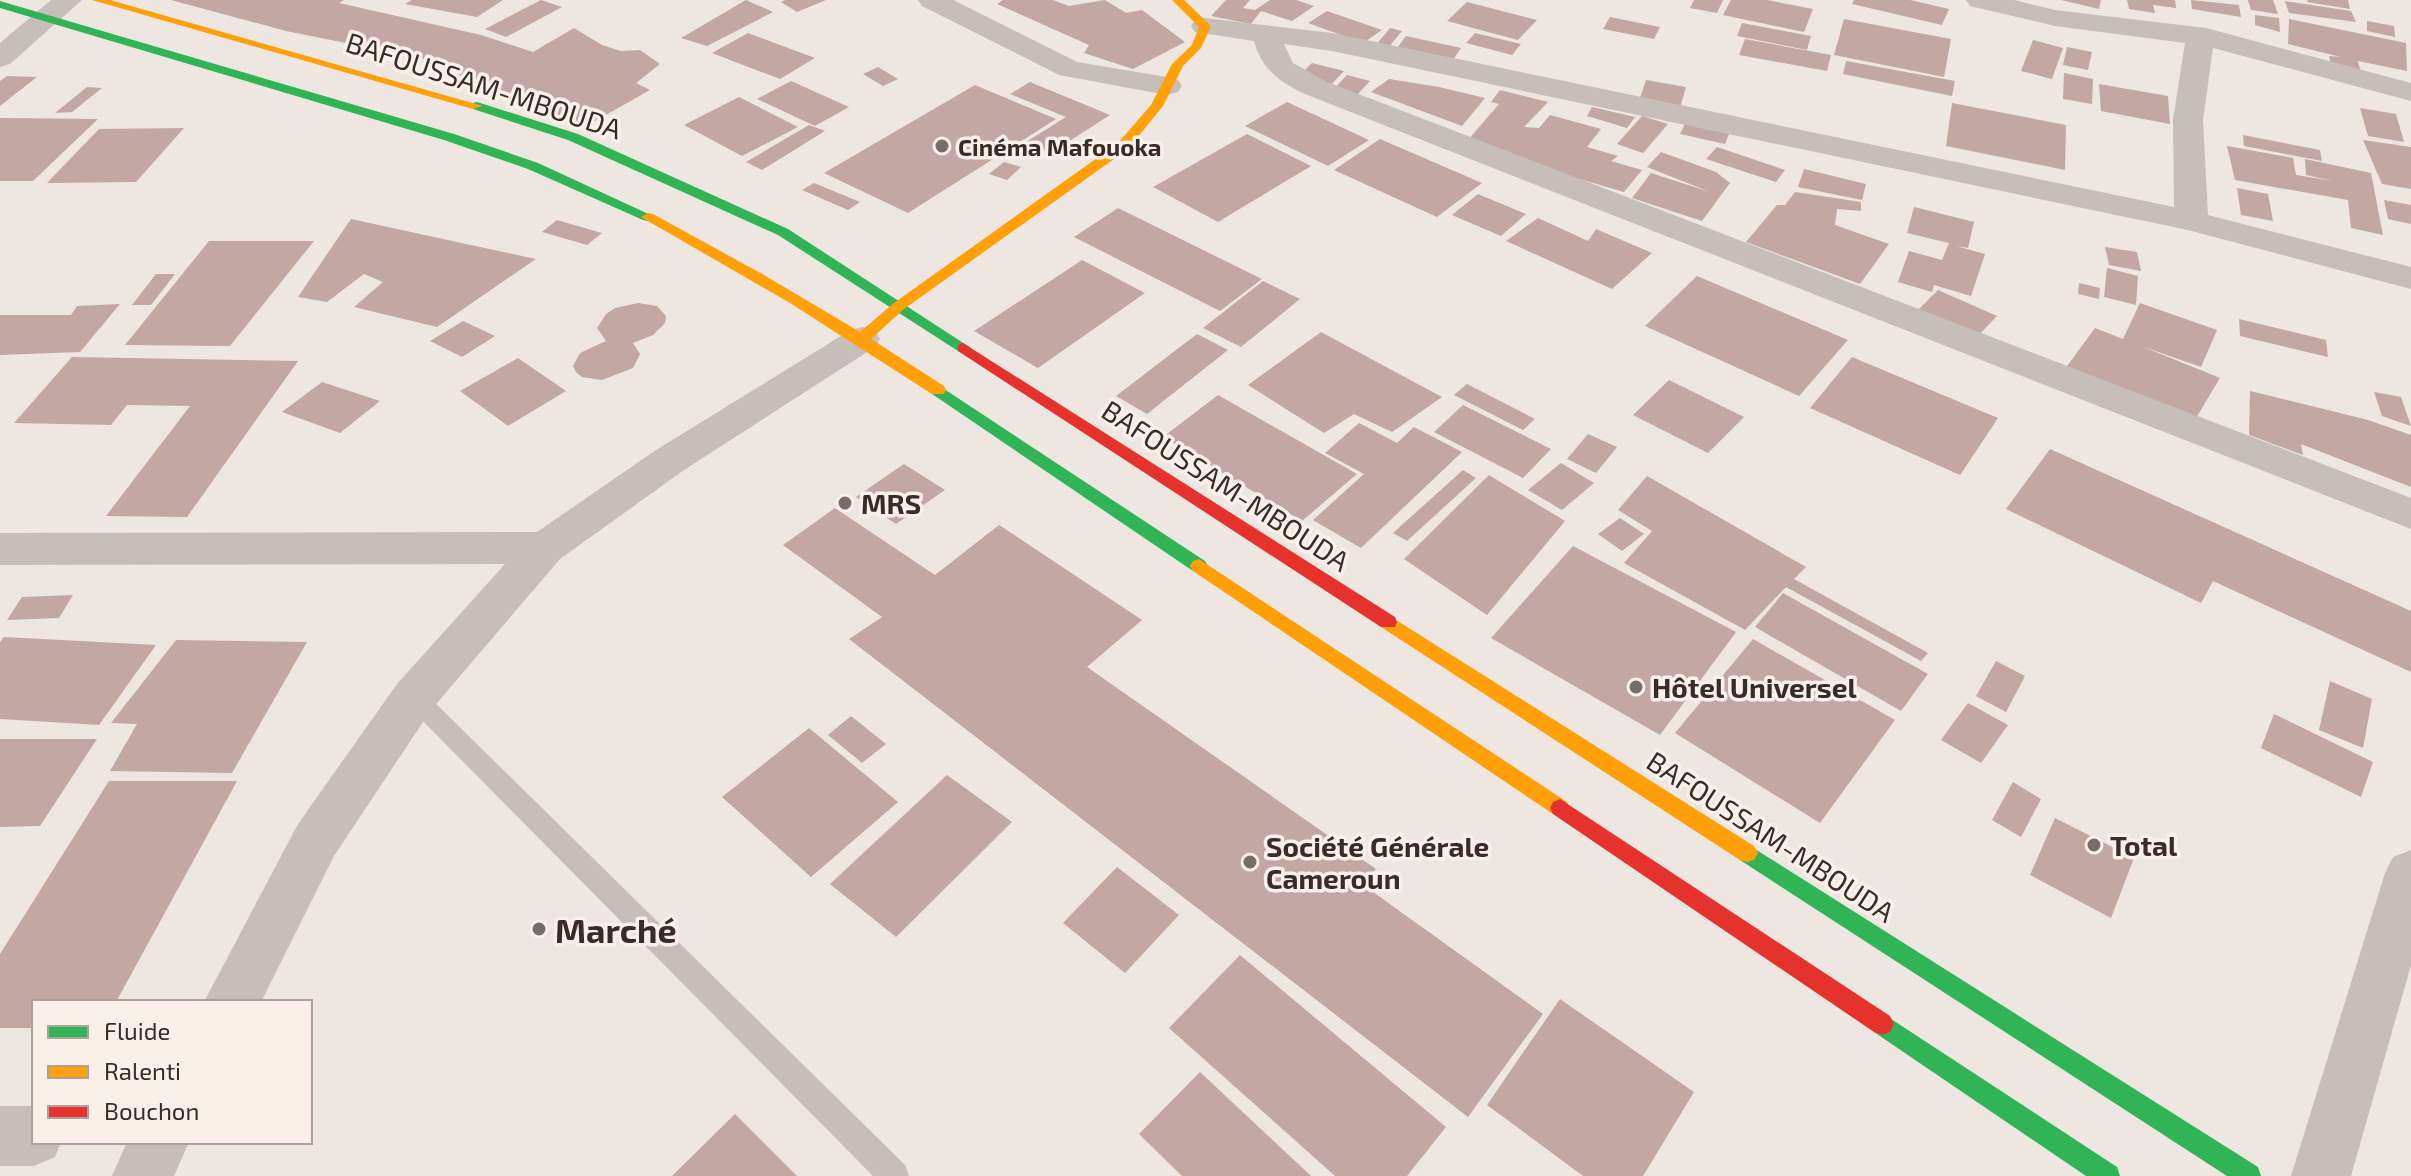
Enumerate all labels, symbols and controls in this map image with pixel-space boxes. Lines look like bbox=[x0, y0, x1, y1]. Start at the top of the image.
street label: BAFOUSSAM-MBOUDA bbox=[342, 24, 627, 146]
place label: Cinéma Mafouoka bbox=[958, 132, 1162, 161]
marker: Cinéma Mafouoka bbox=[933, 137, 951, 155]
street label: BAFOUSSAM-MBOUDA bbox=[1096, 392, 1357, 578]
place label: MRS bbox=[861, 486, 921, 520]
marker: MRS bbox=[836, 494, 854, 512]
place label: Hôtel Universel bbox=[1652, 670, 1857, 704]
marker: Hôtel Universel bbox=[1627, 678, 1645, 696]
street label: BAFOUSSAM-MBOUDA bbox=[1641, 743, 1902, 929]
place label: Total bbox=[2110, 828, 2178, 862]
place label: Société Générale Cameroun bbox=[1266, 829, 1489, 895]
marker: Total bbox=[2085, 836, 2103, 854]
marker: Société Générale Cameroun bbox=[1241, 853, 1259, 871]
place label: Marché bbox=[555, 909, 677, 950]
marker: Marché bbox=[530, 920, 548, 938]
legend bbox=[32, 1000, 312, 1144]
text: Fluide bbox=[104, 1016, 170, 1045]
text: Ralenti bbox=[104, 1056, 181, 1085]
text: Bouchon bbox=[104, 1096, 199, 1125]

